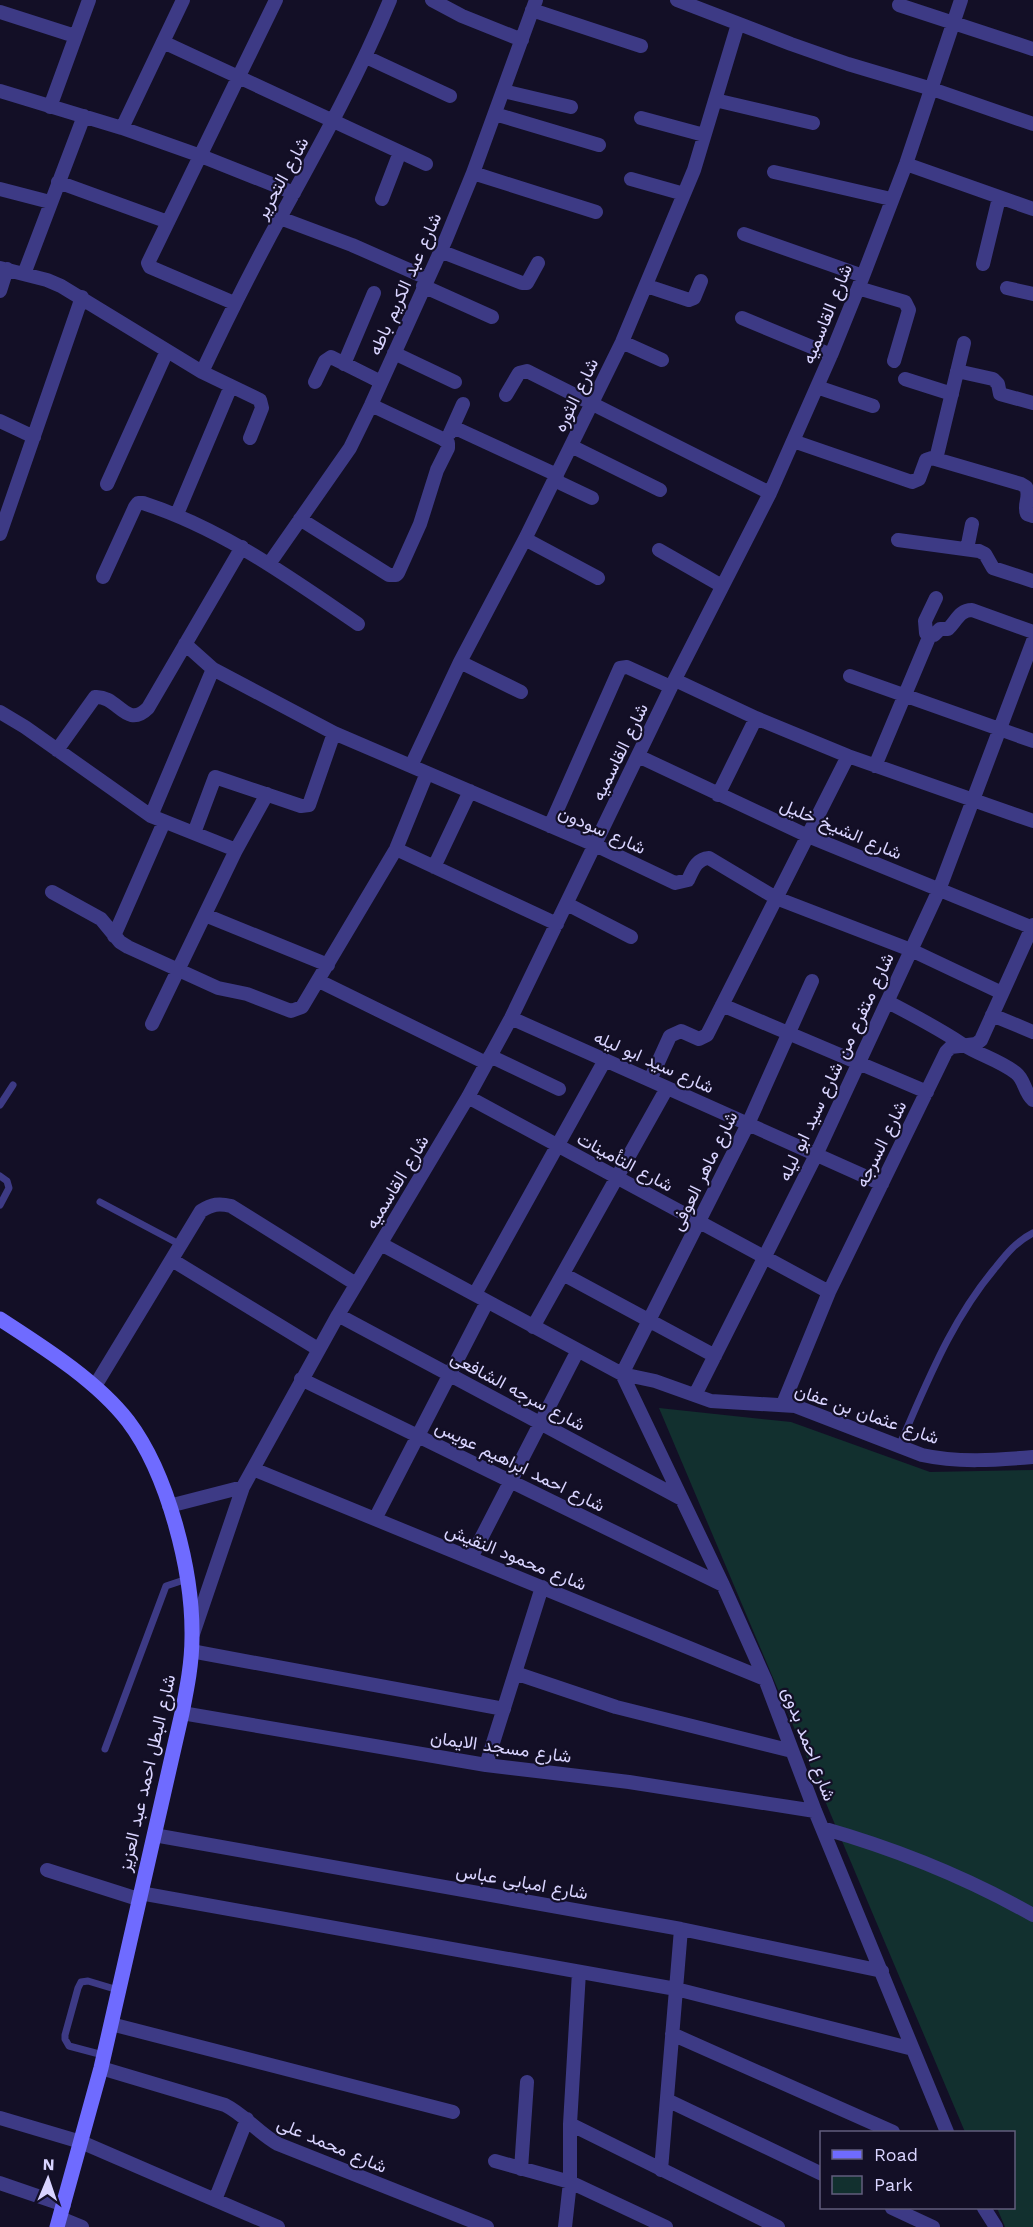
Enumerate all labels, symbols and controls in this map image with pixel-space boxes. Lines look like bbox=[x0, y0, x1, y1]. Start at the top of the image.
street label: شارع التحرير bbox=[250, 133, 314, 224]
street label: شارع عبد الكريم باطه bbox=[364, 209, 447, 359]
street label: شارع القاسميه bbox=[797, 261, 858, 368]
street label: شارع الثوره bbox=[549, 355, 604, 436]
street label: شارع القاسميه bbox=[587, 700, 654, 805]
street label: شارع الشيخ خليل bbox=[777, 793, 905, 865]
street label: شارع سودون bbox=[554, 801, 649, 860]
street label: شارع متفرع من شارع سيد ابو ليله bbox=[773, 949, 900, 1185]
street label: شارع سيد ابو ليله bbox=[590, 1026, 717, 1099]
street label: شارع السرجه bbox=[851, 1097, 912, 1191]
street label: شارع ماهر العوفى bbox=[666, 1108, 743, 1235]
street label: شارع التأمينات bbox=[573, 1127, 677, 1197]
street label: شارع القاسميه bbox=[360, 1131, 435, 1234]
street label: شارع سرجه الشافعى bbox=[447, 1346, 589, 1437]
street label: شارع عثمان بن عفان bbox=[792, 1379, 942, 1450]
street label: شارع احمد ابراهيم عويس bbox=[431, 1415, 608, 1518]
street label: شارع محمود النقيش bbox=[442, 1519, 590, 1596]
street label: شارع البطل احمد عبد العزيز bbox=[113, 1672, 181, 1875]
street label: شارع احمد بدوى bbox=[776, 1684, 841, 1804]
street label: شارع مسجد الايمان bbox=[429, 1726, 573, 1769]
street label: شارع امبابى عباس bbox=[454, 1860, 590, 1905]
street label: شارع محمد على bbox=[273, 2112, 390, 2179]
legend bbox=[820, 2131, 1015, 2209]
text: Road bbox=[874, 2144, 918, 2165]
north arrow bbox=[18, 2149, 78, 2209]
text: N bbox=[42, 2155, 55, 2174]
text: Park bbox=[874, 2174, 913, 2195]

